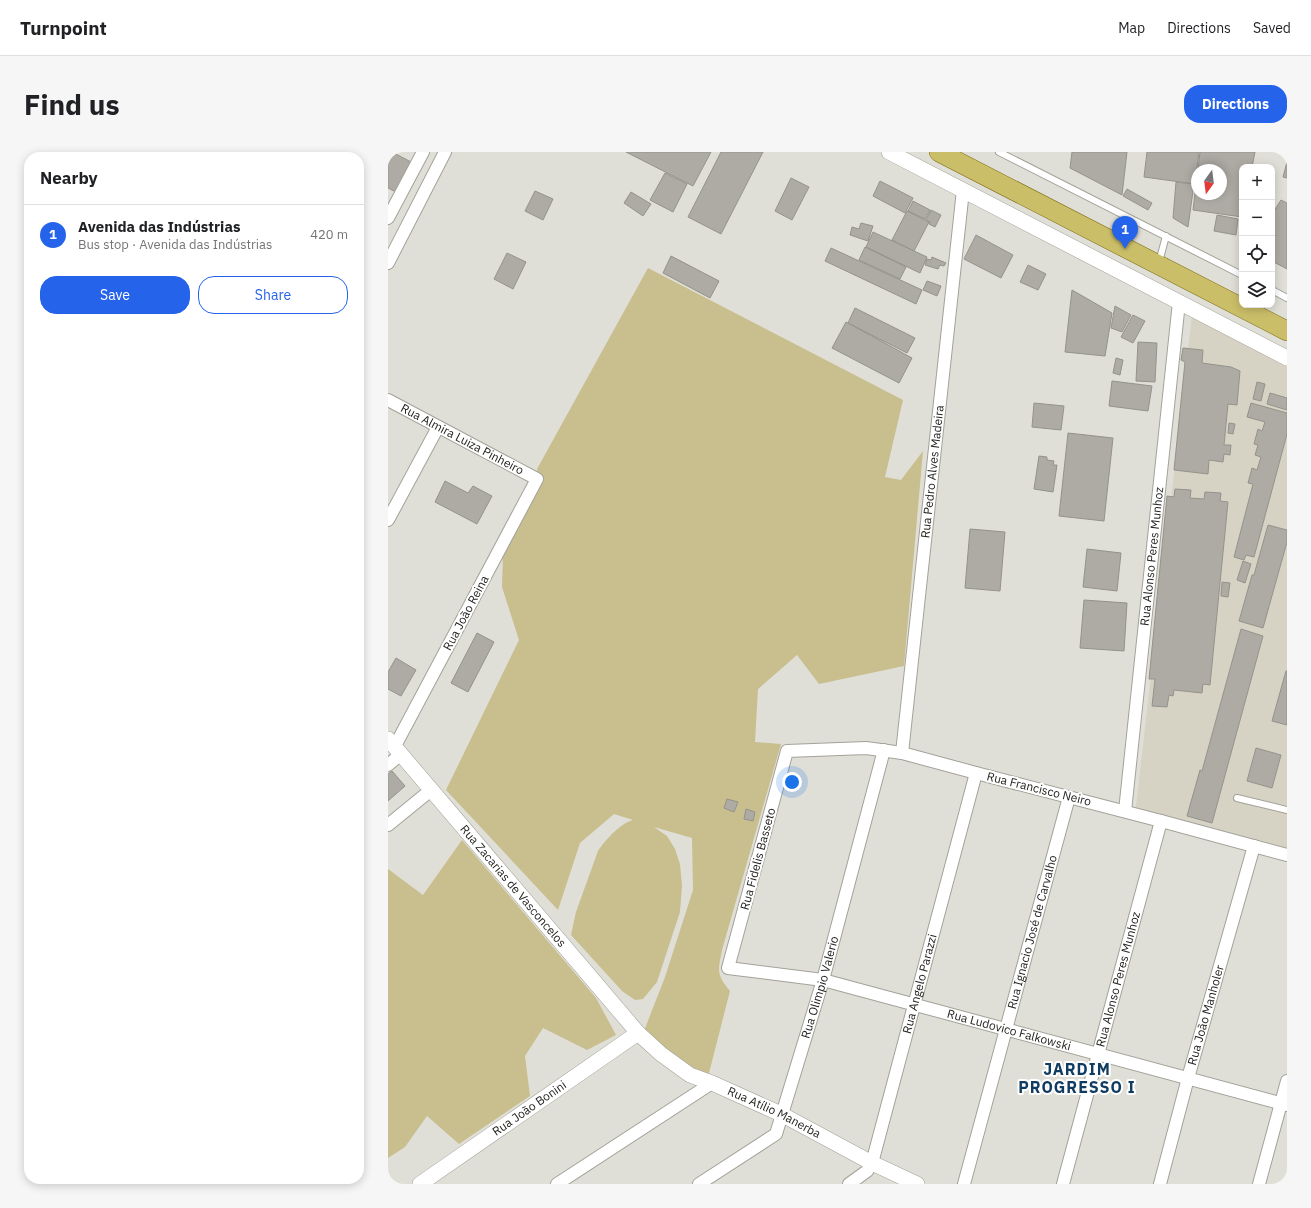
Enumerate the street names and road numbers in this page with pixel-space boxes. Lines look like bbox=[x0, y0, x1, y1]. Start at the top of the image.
street label: Rua Almira Luiza Pinheiro bbox=[398, 400, 527, 478]
street label: Rua Pedro Alves Madeira bbox=[917, 404, 947, 539]
street label: Rua Alonso Peres Munhoz bbox=[1137, 486, 1166, 627]
street label: Rua João Reina bbox=[439, 572, 492, 653]
street label: Rua Francisco Neiro bbox=[985, 768, 1093, 809]
street label: Rua Fidelis Basseto bbox=[737, 806, 778, 912]
street label: Rua Zacarias de Vasconcelos bbox=[457, 822, 570, 950]
street label: Rua Ignacio José de Carvalho bbox=[1004, 853, 1060, 1011]
street label: Rua Alonso Peres Munhoz bbox=[1092, 909, 1143, 1049]
street label: Rua Angelo Parazzi bbox=[899, 932, 940, 1035]
street label: Rua Olimpio Valerio bbox=[798, 934, 841, 1040]
street label: Rua João Manholer bbox=[1184, 963, 1227, 1067]
street label: Rua Ludovico Falkowski bbox=[946, 1006, 1073, 1053]
street label: Rua João Bonini bbox=[489, 1077, 569, 1139]
street label: Rua Atílio Manerba bbox=[725, 1083, 824, 1141]

